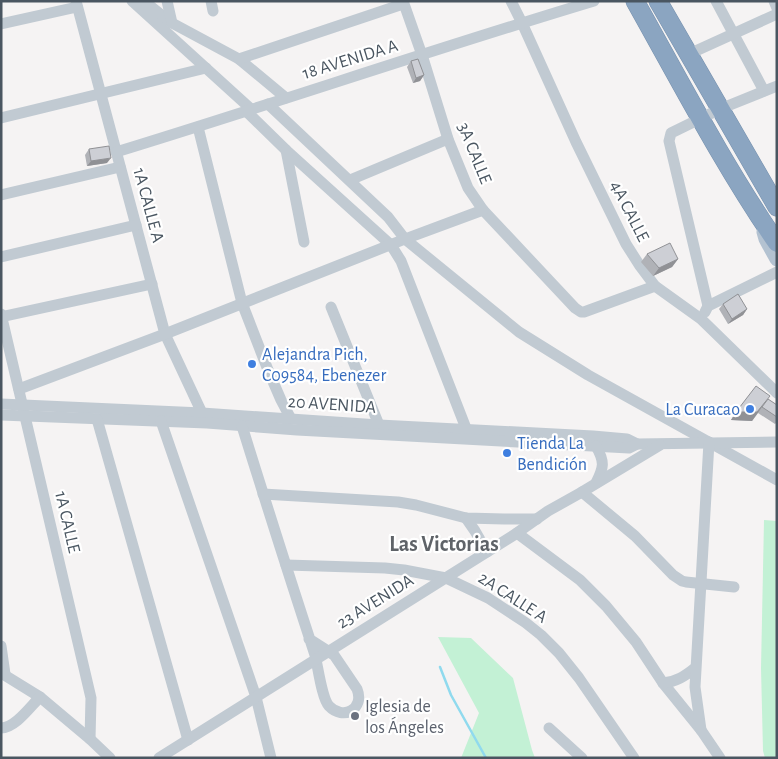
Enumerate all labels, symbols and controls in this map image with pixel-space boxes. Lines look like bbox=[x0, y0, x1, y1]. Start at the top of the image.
street label: 18 AVENIDA A bbox=[300, 37, 401, 83]
street label: 3A CALLE bbox=[454, 120, 495, 187]
street label: 1A CALLE A bbox=[129, 166, 167, 245]
street label: 4A CALLE bbox=[606, 178, 652, 245]
place label: Alejandra Pich, C09584, Ebenezer bbox=[262, 346, 386, 385]
marker: Alejandra Pich, C09584, Ebenezer bbox=[246, 358, 258, 370]
street label: 20 AVENIDA bbox=[287, 393, 377, 417]
place label: La Curacao bbox=[665, 401, 740, 419]
marker: La Curacao bbox=[744, 403, 756, 415]
place label: Tienda La Bendición bbox=[517, 435, 587, 474]
marker: Tienda La Bendición bbox=[501, 447, 513, 459]
street label: 1A CALLE bbox=[51, 490, 83, 555]
district label: Las Victorias bbox=[389, 533, 499, 555]
street label: 2A CALLE A bbox=[475, 569, 551, 627]
street label: 23 AVENIDA bbox=[334, 571, 417, 632]
place label: Iglesia de los Ángeles bbox=[365, 698, 444, 737]
marker: Iglesia de los Ángeles bbox=[349, 710, 361, 722]

